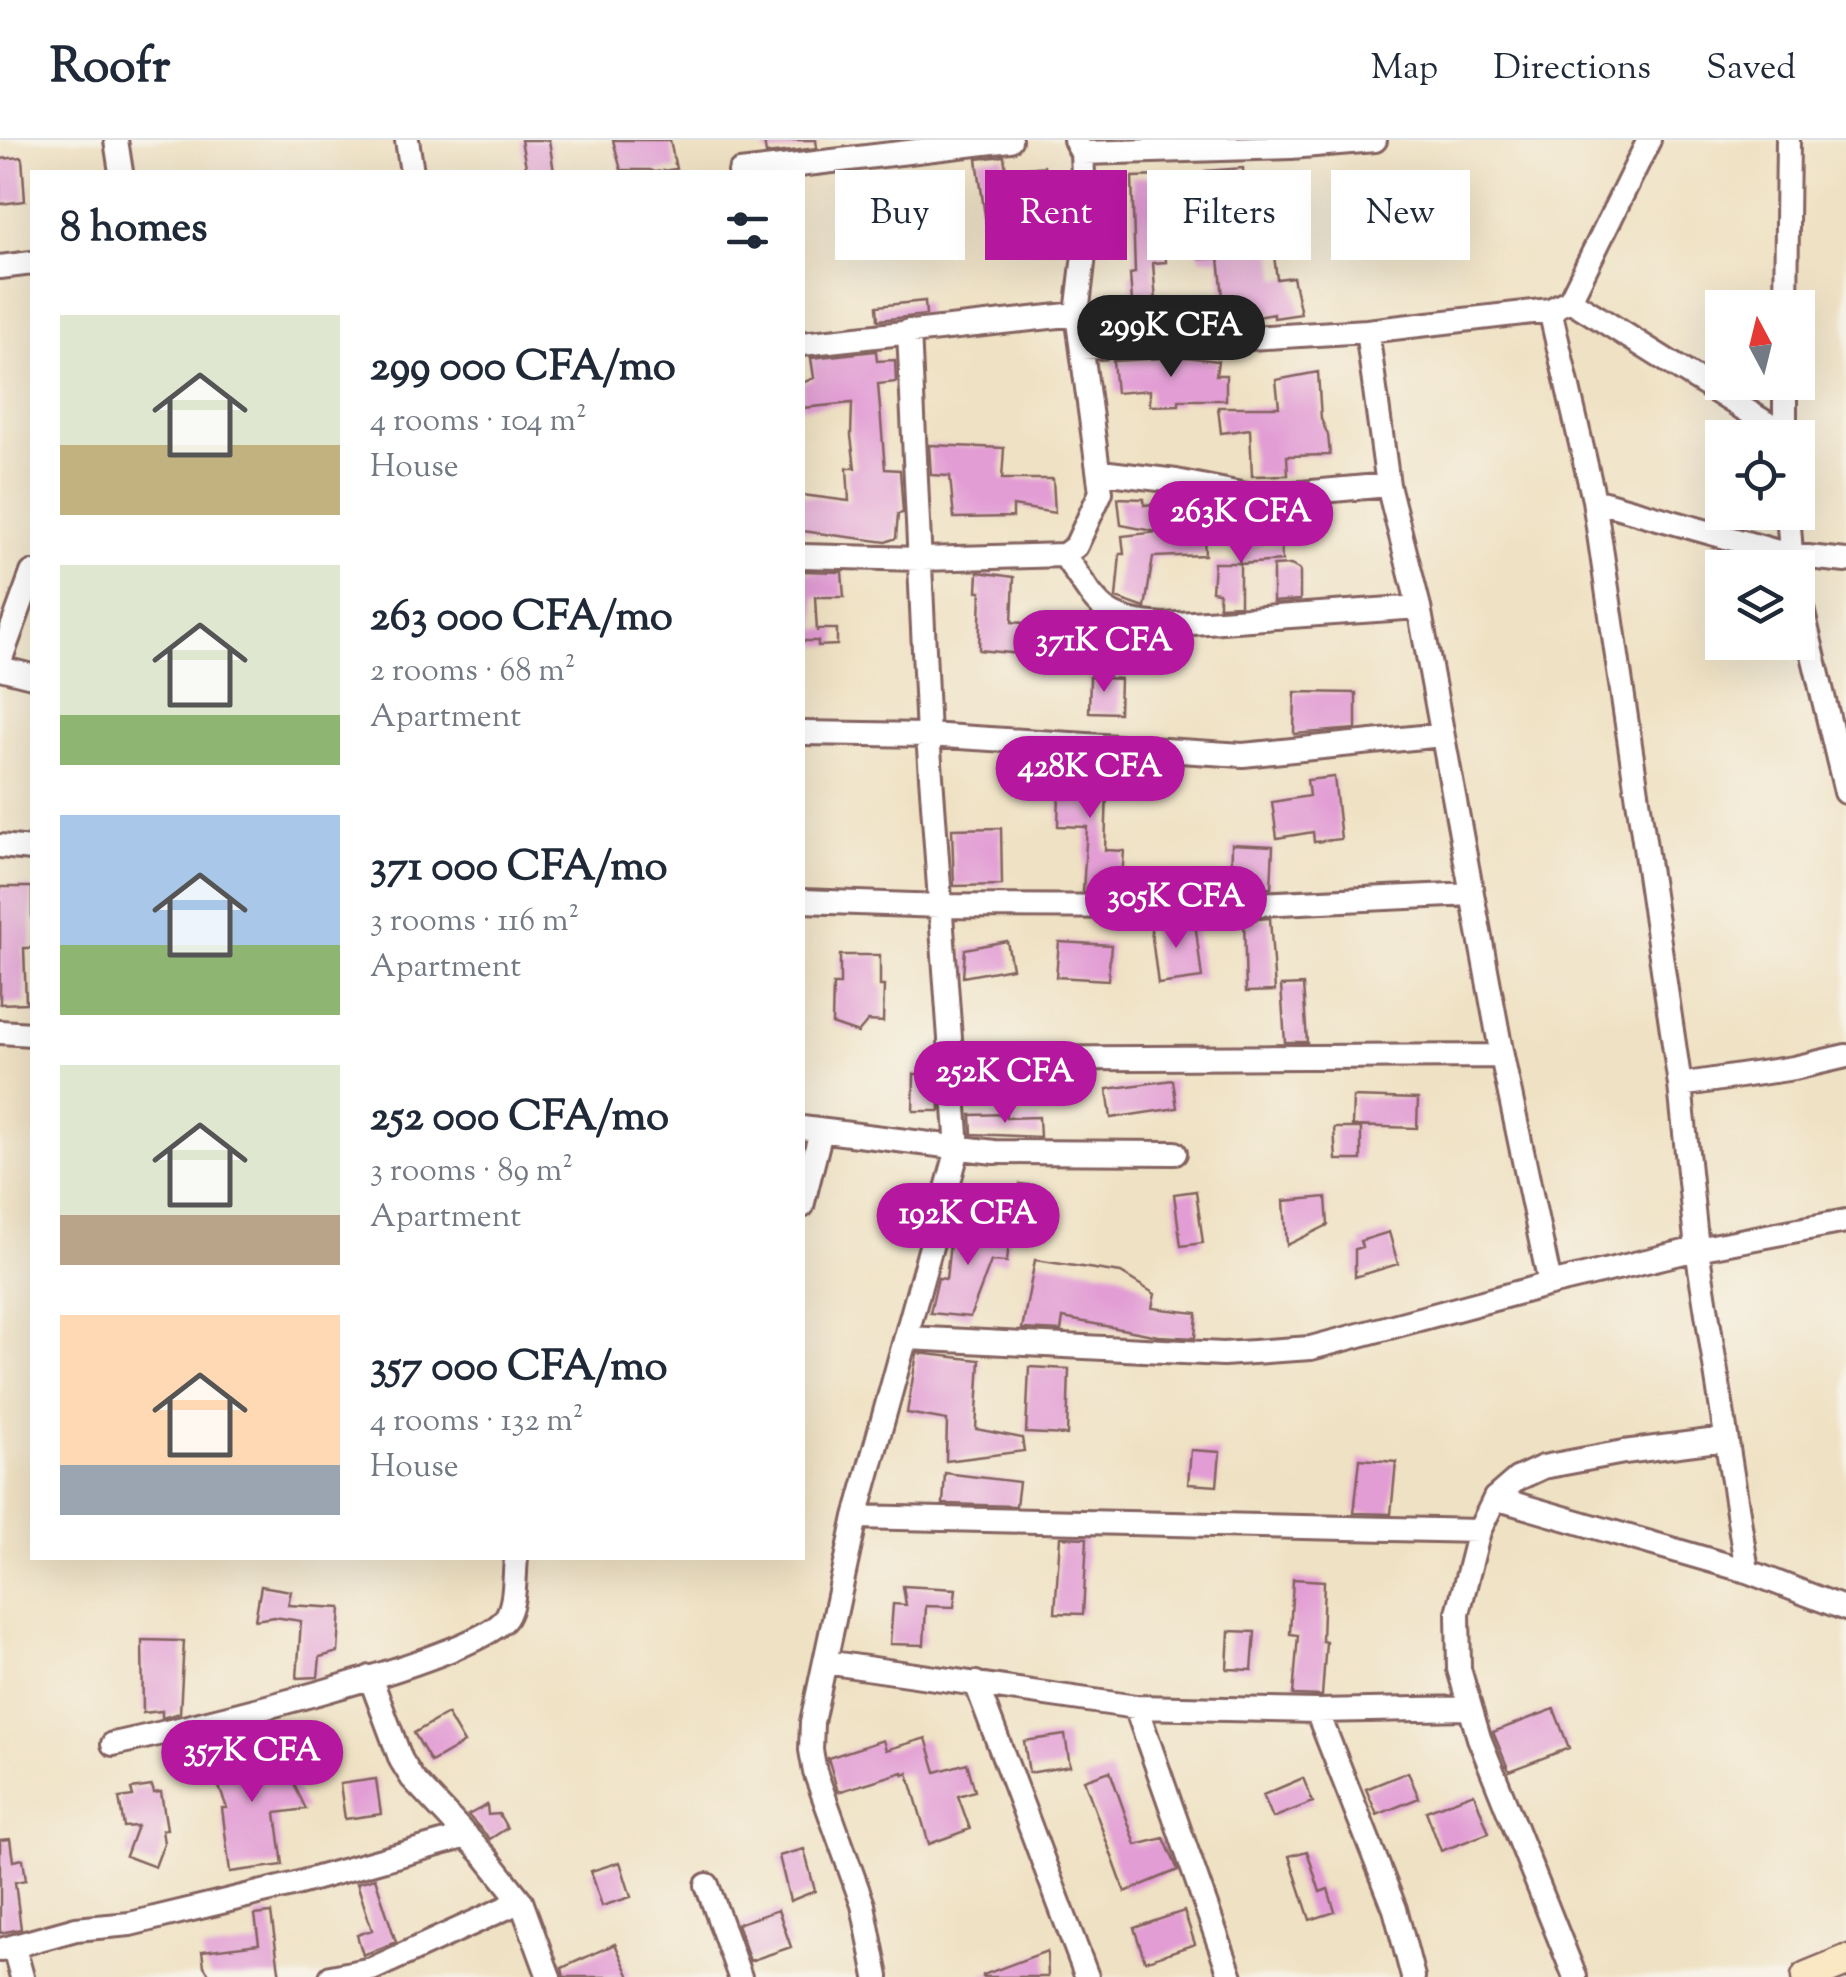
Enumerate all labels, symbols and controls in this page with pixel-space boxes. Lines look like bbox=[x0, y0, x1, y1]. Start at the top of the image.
text: Roofr bbox=[50, 35, 170, 104]
text: Map bbox=[1371, 44, 1438, 95]
text: Directions bbox=[1493, 44, 1651, 95]
text: Saved bbox=[1706, 44, 1796, 95]
chip: Buy bbox=[835, 170, 965, 260]
chip: Rent bbox=[985, 170, 1127, 260]
chip: Filters bbox=[1147, 170, 1311, 260]
chip: New bbox=[1331, 170, 1470, 260]
text: 8 homes bbox=[60, 200, 208, 260]
icon: filters bbox=[720, 203, 775, 258]
north arrow bbox=[1705, 290, 1815, 400]
map controls bbox=[1705, 290, 1815, 660]
pin: 299K CFA bbox=[1068, 295, 1274, 380]
text: 299K CFA bbox=[1099, 304, 1243, 350]
text: 299 000 CFA/mo bbox=[370, 339, 676, 399]
icon: home bbox=[140, 355, 260, 475]
text: 4 rooms · 104 m² bbox=[370, 399, 587, 445]
button: locate bbox=[1705, 420, 1815, 530]
text: House bbox=[370, 445, 459, 491]
pin: 263K CFA bbox=[1138, 481, 1344, 566]
text: 263K CFA bbox=[1170, 490, 1312, 536]
button: layers bbox=[1705, 550, 1815, 660]
text: 263 000 CFA/mo bbox=[370, 589, 673, 649]
icon: home bbox=[140, 605, 260, 725]
pin: 371K CFA bbox=[1001, 610, 1207, 695]
text: 371K CFA bbox=[1035, 619, 1173, 665]
text: 2 rooms · 68 m² bbox=[370, 649, 576, 695]
text: Apartment bbox=[370, 695, 521, 741]
pin: 428K CFA bbox=[987, 736, 1193, 821]
text: 428K CFA bbox=[1018, 745, 1162, 791]
text: 371 000 CFA/mo bbox=[370, 839, 668, 899]
icon: home bbox=[140, 855, 260, 975]
pin: 305K CFA bbox=[1073, 866, 1279, 951]
text: 305K CFA bbox=[1107, 875, 1245, 921]
text: 3 rooms · 116 m² bbox=[370, 899, 579, 945]
text: Apartment bbox=[370, 945, 521, 991]
pin: 252K CFA bbox=[902, 1041, 1108, 1126]
text: 252K CFA bbox=[936, 1050, 1074, 1096]
text: 252 000 CFA/mo bbox=[370, 1089, 669, 1149]
icon: home bbox=[140, 1105, 260, 1225]
text: 3 rooms · 89 m² bbox=[370, 1149, 573, 1195]
pin: 192K CFA bbox=[865, 1183, 1071, 1268]
text: 192K CFA bbox=[899, 1192, 1037, 1238]
text: Apartment bbox=[370, 1195, 521, 1241]
text: 357 000 CFA/mo bbox=[370, 1339, 668, 1399]
icon: home bbox=[140, 1355, 260, 1475]
text: 4 rooms · 132 m² bbox=[370, 1399, 584, 1445]
text: House bbox=[370, 1445, 459, 1491]
pin: 357K CFA bbox=[149, 1720, 355, 1805]
text: 357K CFA bbox=[183, 1729, 321, 1775]

